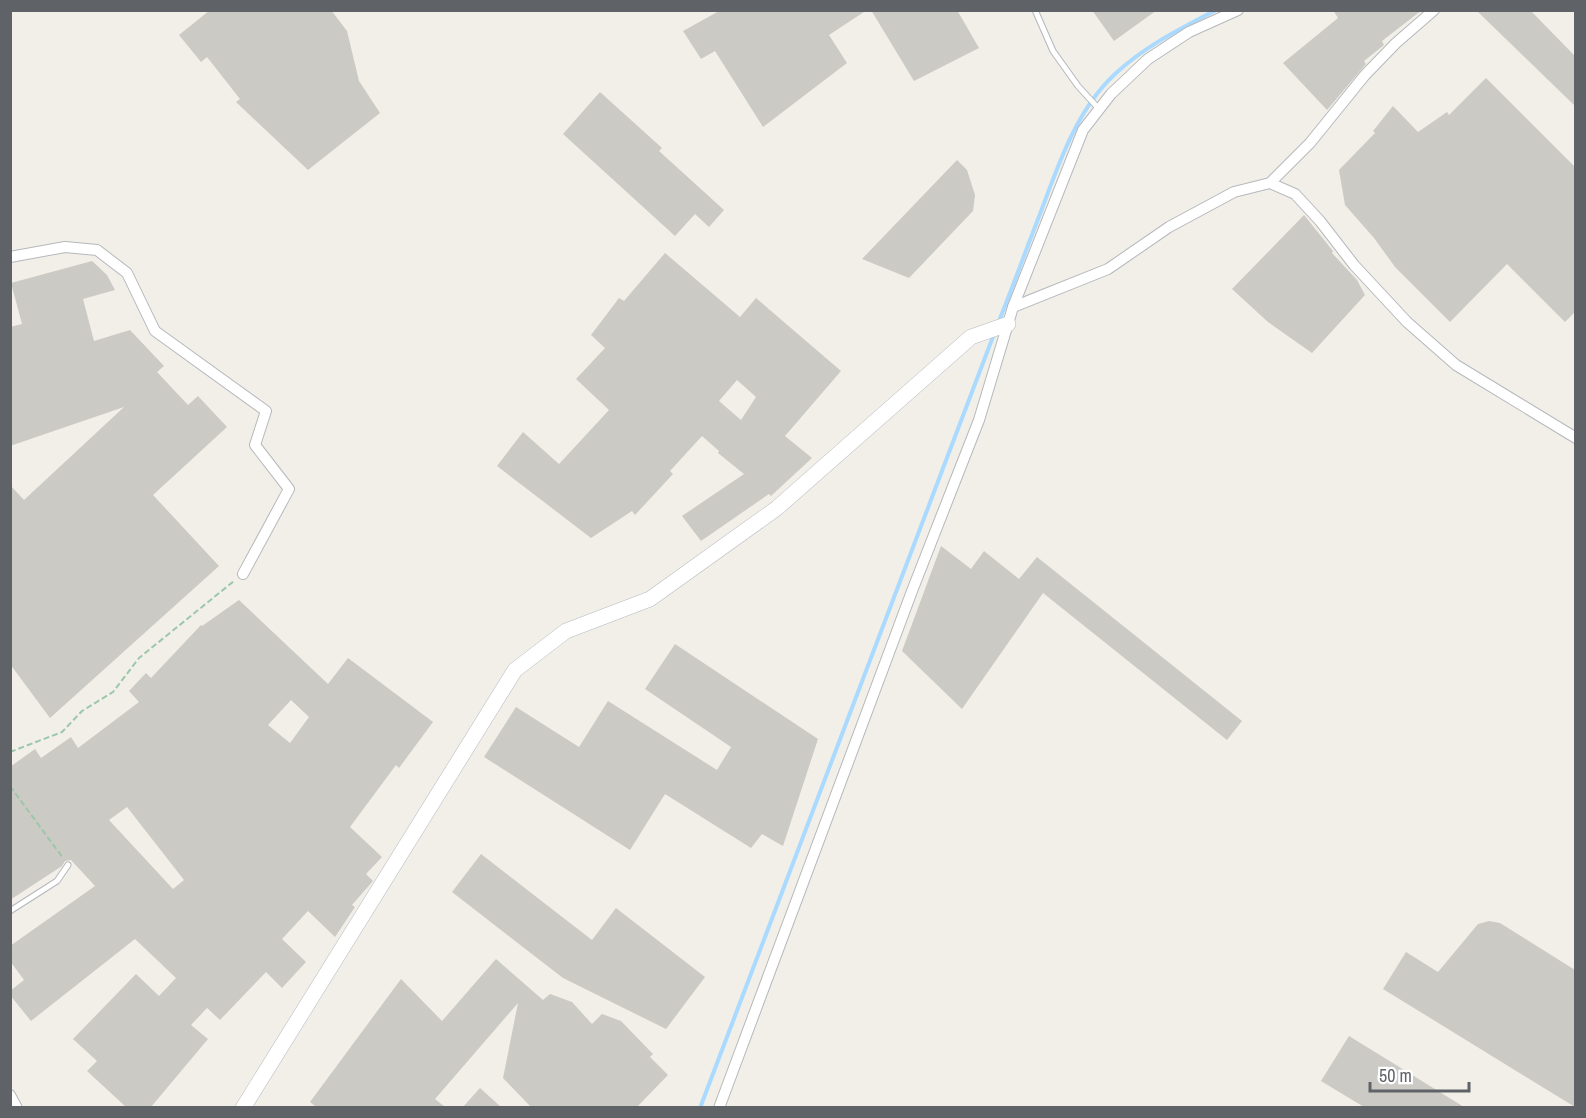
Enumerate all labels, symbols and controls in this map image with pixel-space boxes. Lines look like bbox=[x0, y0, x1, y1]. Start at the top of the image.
scale bar bbox=[1370, 1055, 1469, 1093]
text: 50 m bbox=[1379, 1063, 1412, 1088]

